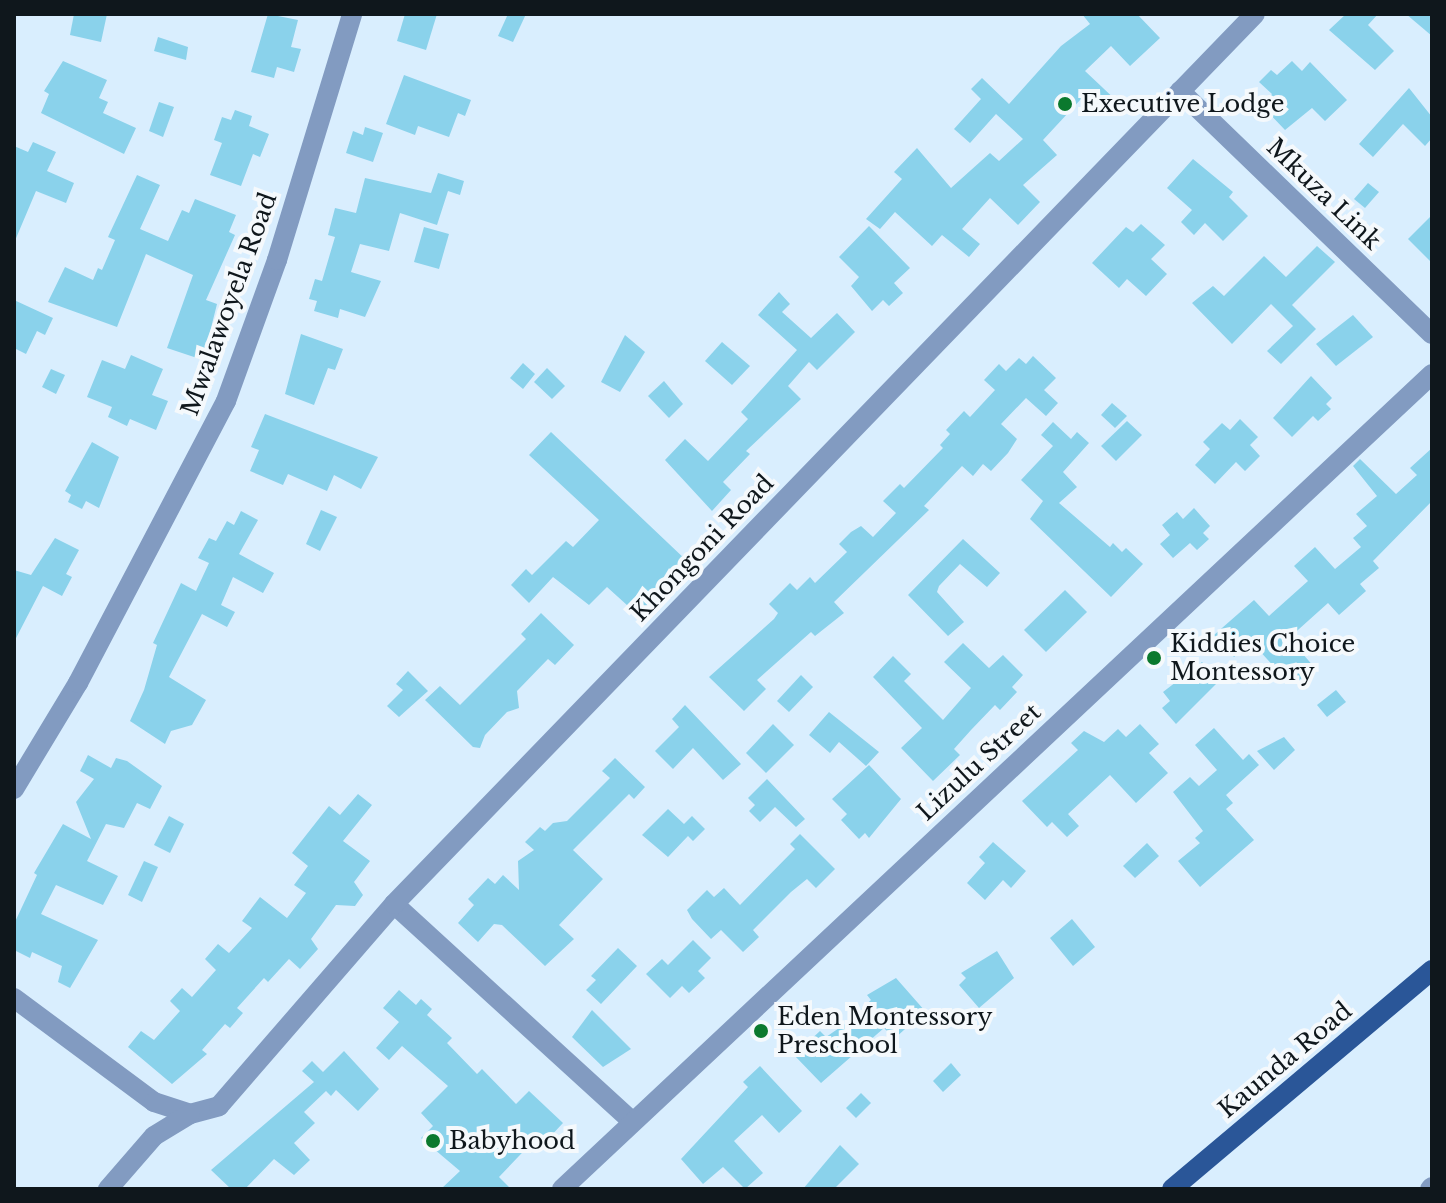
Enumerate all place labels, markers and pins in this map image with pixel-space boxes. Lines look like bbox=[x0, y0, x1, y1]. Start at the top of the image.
place label: Executive Lodge bbox=[1081, 90, 1284, 118]
marker: Executive Lodge bbox=[1056, 95, 1074, 113]
place label: Kiddies Choice Montessory bbox=[1170, 630, 1355, 686]
marker: Kiddies Choice Montessory bbox=[1145, 649, 1163, 667]
place label: Eden Montessory Preschool bbox=[777, 1003, 993, 1059]
marker: Eden Montessory Preschool bbox=[752, 1022, 770, 1040]
place label: Babyhood bbox=[449, 1127, 575, 1155]
marker: Babyhood bbox=[424, 1132, 442, 1150]

